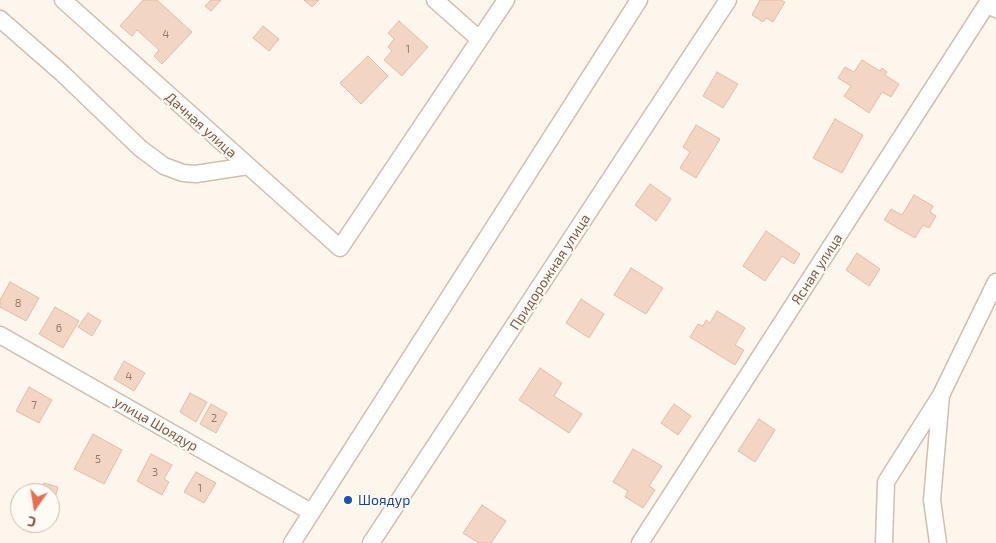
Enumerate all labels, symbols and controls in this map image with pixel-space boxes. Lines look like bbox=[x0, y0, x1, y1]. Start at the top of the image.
house number: 4 bbox=[163, 27, 169, 41]
house number: 1 bbox=[406, 42, 410, 56]
street label: Дачная улица bbox=[162, 88, 240, 162]
street label: Придорожная улица bbox=[506, 211, 594, 333]
street label: Ясная улица bbox=[788, 230, 846, 308]
house number: 8 bbox=[15, 296, 21, 310]
house number: 6 bbox=[56, 321, 62, 335]
house number: 4 bbox=[126, 369, 132, 383]
street label: улица Шоядур bbox=[111, 393, 201, 455]
house number: 7 bbox=[31, 398, 37, 412]
house number: 2 bbox=[211, 411, 217, 425]
house number: 5 bbox=[95, 452, 101, 466]
house number: 3 bbox=[152, 465, 158, 479]
house number: 1 bbox=[198, 481, 202, 495]
north arrow bbox=[10, 483, 60, 533]
place label: Шоядур bbox=[358, 492, 410, 508]
marker: Шоядур bbox=[342, 494, 354, 506]
text: С bbox=[26, 513, 38, 531]

